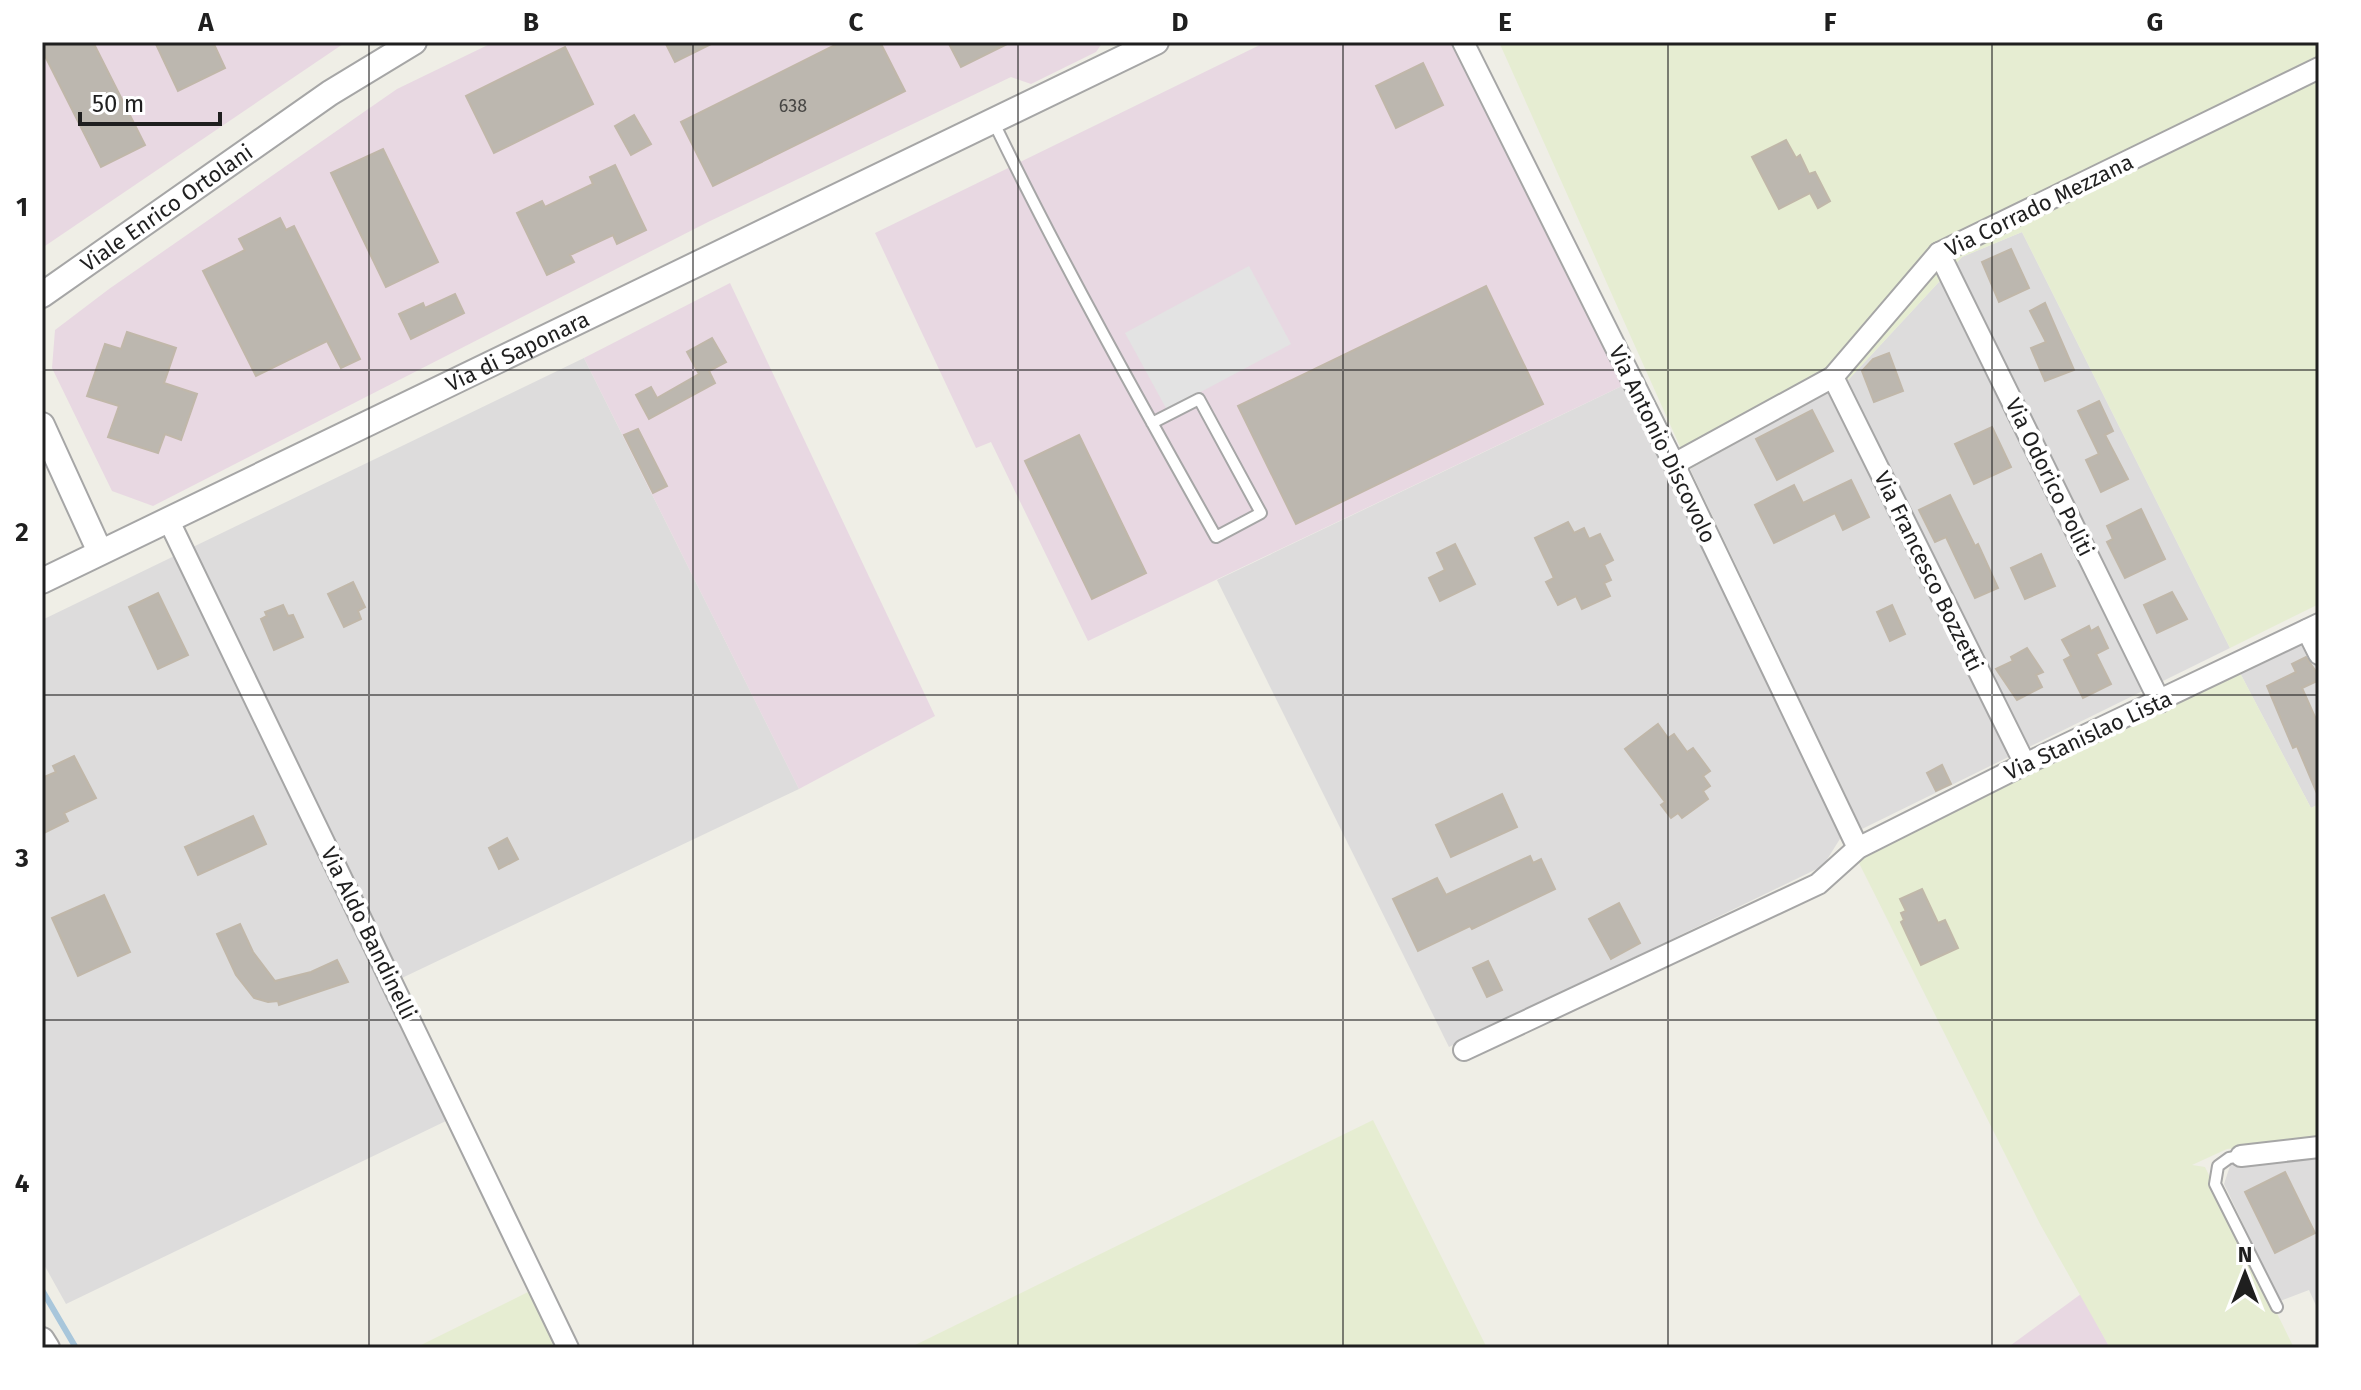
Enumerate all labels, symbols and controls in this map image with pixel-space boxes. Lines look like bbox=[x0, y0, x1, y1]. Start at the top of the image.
text: A bbox=[197, 7, 214, 38]
text: B bbox=[523, 7, 539, 38]
text: C bbox=[849, 7, 864, 38]
text: D bbox=[1172, 7, 1189, 38]
text: E bbox=[1498, 7, 1512, 38]
text: F bbox=[1824, 7, 1837, 38]
text: G bbox=[2147, 7, 2163, 38]
scale bar bbox=[80, 76, 220, 126]
text: 50 m bbox=[92, 90, 144, 118]
house number: 638 bbox=[779, 95, 807, 117]
street label: Viale Enrico Ortolani bbox=[75, 138, 258, 278]
street label: Via Corrado Mezzana bbox=[1941, 148, 2138, 263]
text: 1 bbox=[16, 192, 28, 223]
street label: Via di Saponara bbox=[441, 305, 594, 398]
street label: Via Antonio Discovolo bbox=[1603, 341, 1722, 547]
street label: Via Odorico Politi bbox=[2000, 394, 2100, 561]
street label: Via Francesco Bozzetti bbox=[1868, 467, 1989, 676]
text: 2 bbox=[15, 517, 29, 548]
street label: Via Stanislao Lista bbox=[2000, 685, 2176, 786]
text: 3 bbox=[14, 843, 29, 874]
street label: Via Aldo Bandinelli bbox=[315, 843, 422, 1024]
text: 4 bbox=[15, 1168, 30, 1199]
north arrow bbox=[2205, 1234, 2285, 1314]
text: N bbox=[2238, 1241, 2252, 1268]

